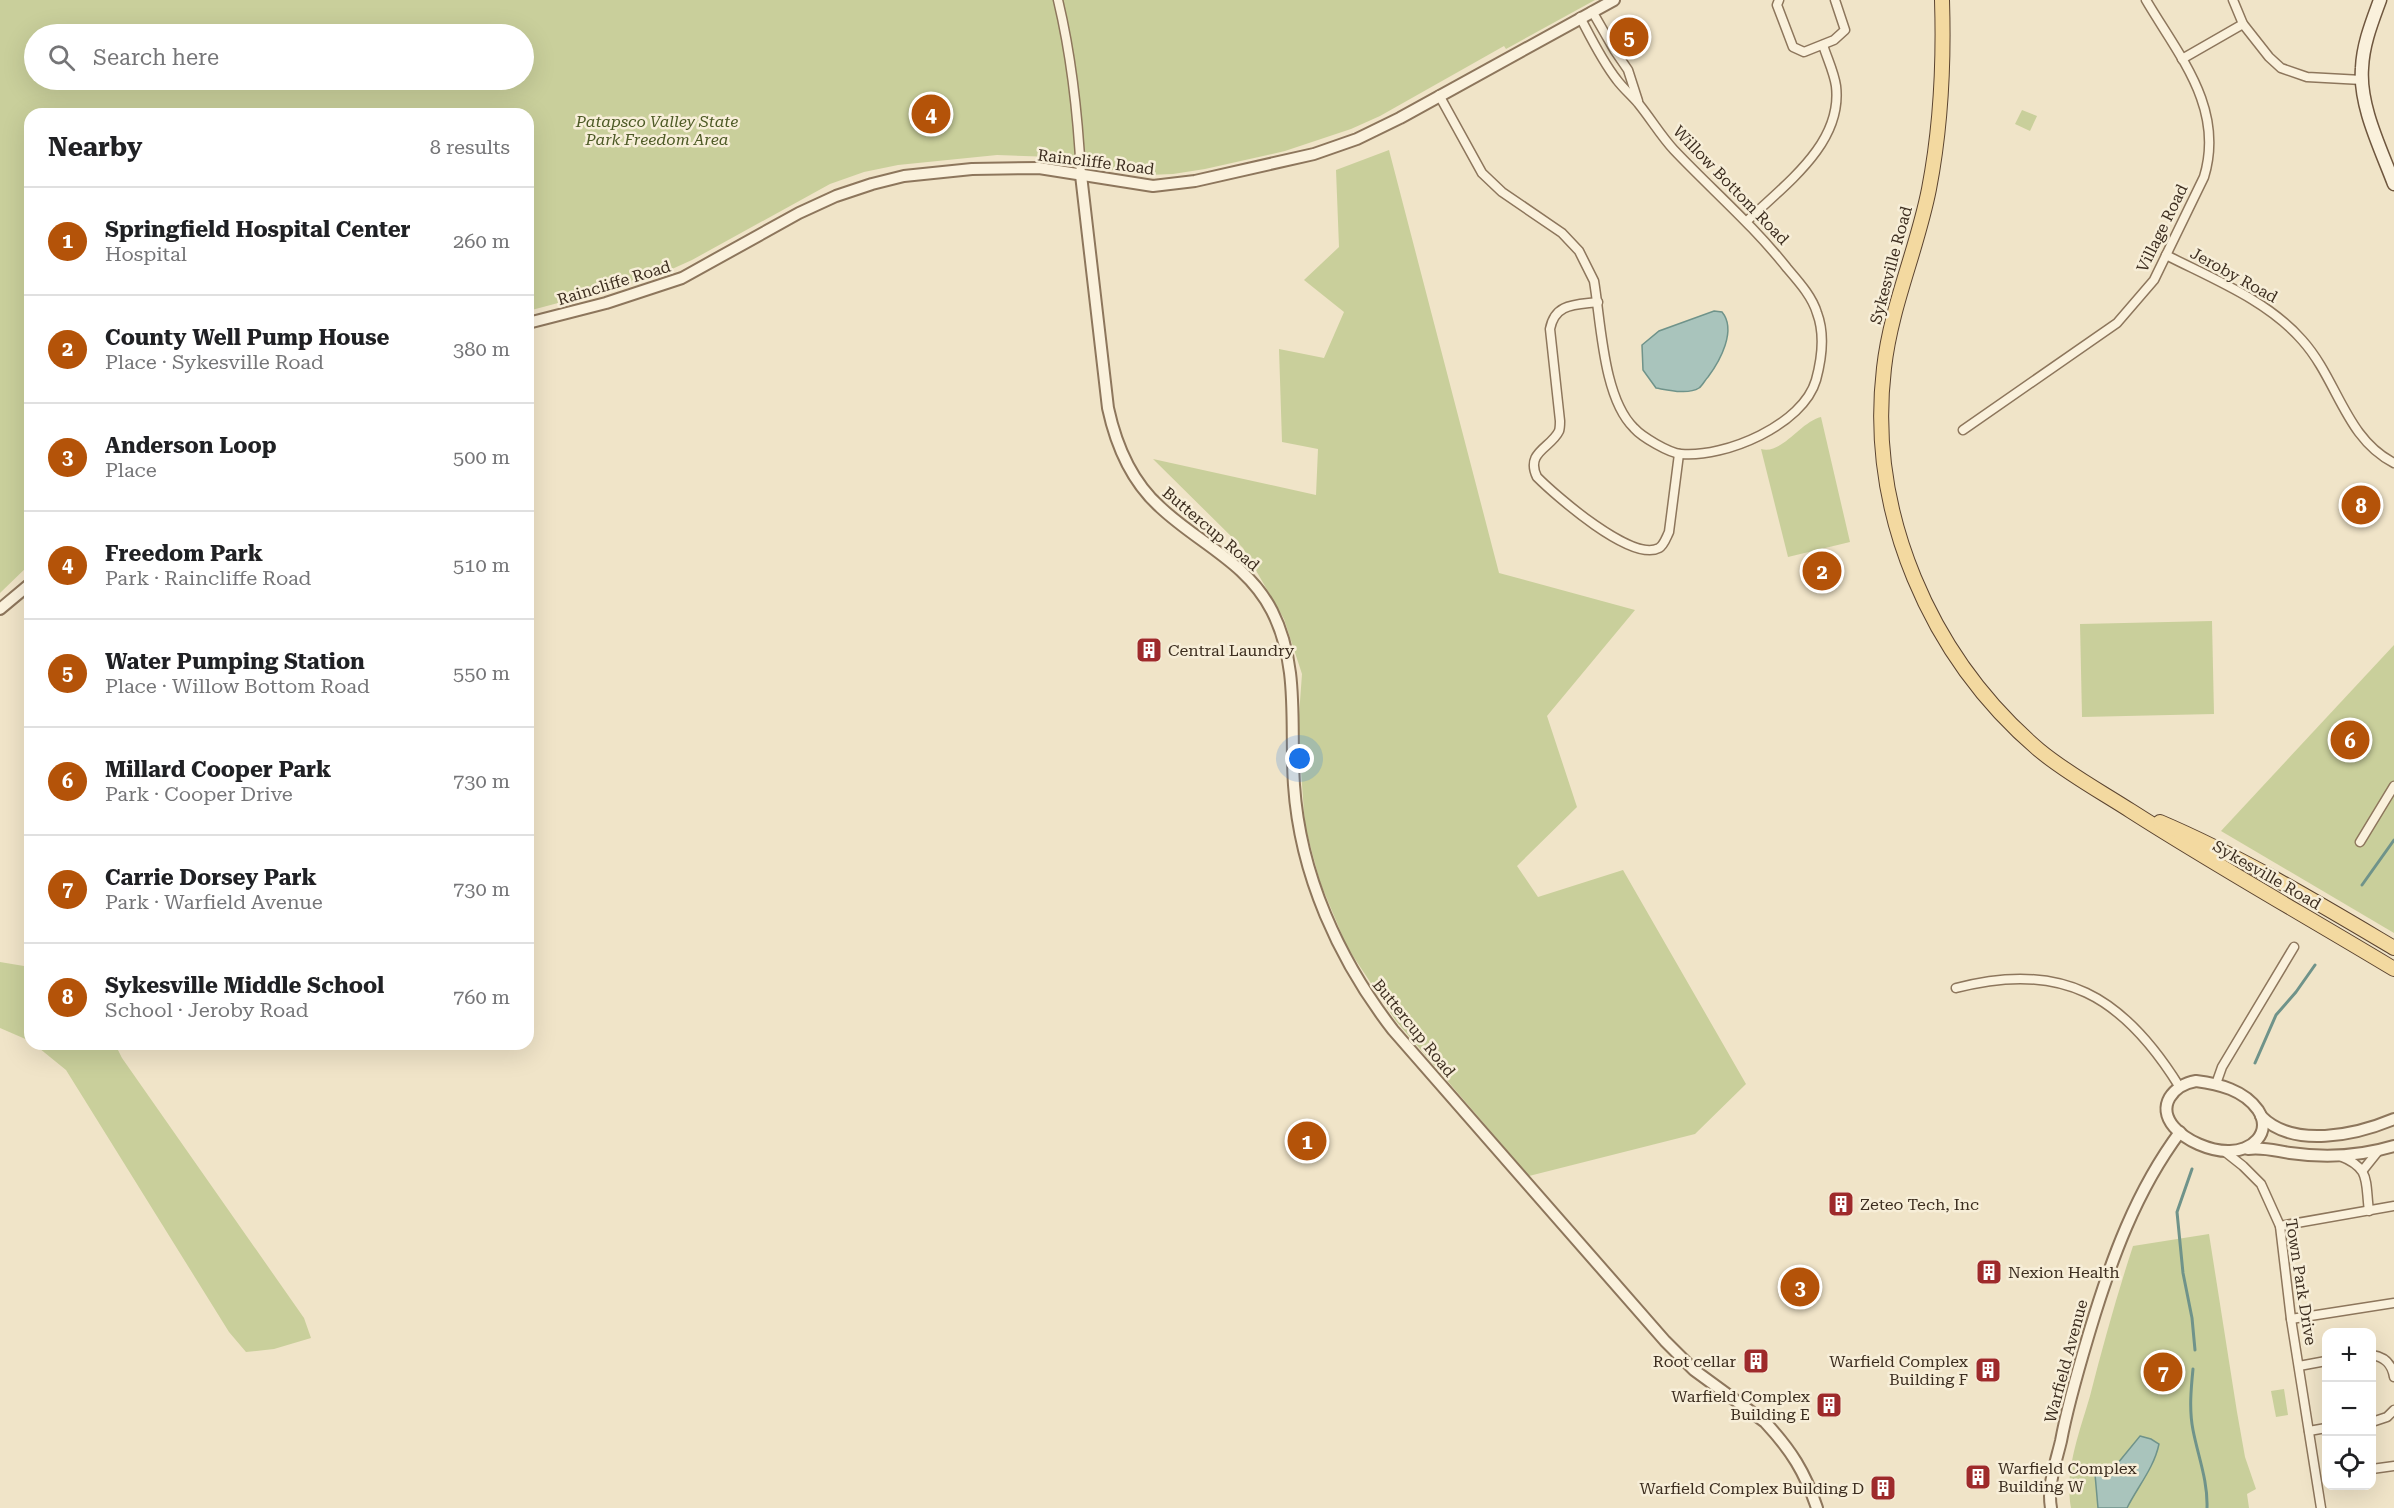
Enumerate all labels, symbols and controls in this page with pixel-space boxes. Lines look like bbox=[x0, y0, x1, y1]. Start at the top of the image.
pin: 5 bbox=[1610, 15, 1648, 60]
search box bbox=[24, 24, 534, 90]
icon: search bbox=[45, 41, 78, 74]
text: Search here bbox=[93, 45, 219, 70]
pin: 4 bbox=[912, 92, 950, 136]
park label: Patapsco Valley State Park Freedom Area bbox=[575, 112, 738, 149]
street label: Willow Bottom Road bbox=[1669, 121, 1793, 249]
text: Nearby bbox=[48, 132, 142, 162]
text: 8 results bbox=[430, 135, 510, 159]
street label: Raincliffe Road bbox=[1036, 145, 1156, 179]
street label: Village Road bbox=[2132, 181, 2192, 275]
street label: Sykesville Road bbox=[1866, 204, 1916, 326]
text: Springfield Hospital Center bbox=[105, 217, 411, 242]
text: 1 bbox=[62, 229, 73, 253]
text: 260 m bbox=[453, 229, 510, 253]
text: Hospital bbox=[105, 242, 187, 266]
street label: Jeroby Road bbox=[2187, 243, 2281, 307]
street label: Raincliffe Road bbox=[555, 257, 673, 309]
text: County Well Pump House bbox=[105, 325, 389, 350]
text: 2 bbox=[62, 337, 73, 361]
text: 380 m bbox=[453, 337, 510, 361]
text: Place · Sykesville Road bbox=[105, 350, 324, 374]
text: Anderson Loop bbox=[105, 433, 277, 458]
text: 3 bbox=[62, 445, 73, 469]
text: 500 m bbox=[453, 445, 510, 469]
text: Place bbox=[105, 458, 157, 482]
pin: 8 bbox=[2342, 482, 2380, 528]
street label: Buttercup Road bbox=[1159, 483, 1263, 575]
text: Freedom Park bbox=[105, 541, 263, 566]
pin: 2 bbox=[1802, 548, 1842, 594]
text: 4 bbox=[62, 553, 73, 577]
text: 510 m bbox=[453, 553, 510, 577]
text: Park · Raincliffe Road bbox=[105, 566, 311, 590]
building icon: Central Laundry bbox=[1134, 635, 1164, 665]
place label: Central Laundry bbox=[1168, 641, 1295, 660]
text: Water Pumping Station bbox=[105, 649, 365, 674]
text: 5 bbox=[62, 661, 73, 685]
text: 550 m bbox=[453, 661, 510, 685]
text: Place · Willow Bottom Road bbox=[105, 674, 370, 698]
pin: 6 bbox=[2330, 718, 2370, 762]
your location bbox=[1285, 744, 1314, 773]
text: Millard Cooper Park bbox=[105, 757, 331, 782]
text: 6 bbox=[62, 769, 73, 793]
text: 730 m bbox=[453, 769, 510, 793]
text: Park · Cooper Drive bbox=[105, 782, 293, 806]
street label: Sykesville Road bbox=[2210, 836, 2324, 914]
text: Carrie Dorsey Park bbox=[105, 865, 317, 890]
text: 7 bbox=[62, 877, 73, 901]
text: 730 m bbox=[453, 877, 510, 901]
text: Park · Warfield Avenue bbox=[105, 890, 323, 914]
text: Sykesville Middle School bbox=[105, 973, 384, 998]
street label: Buttercup Road bbox=[1369, 975, 1459, 1081]
text: 8 bbox=[62, 985, 73, 1009]
text: 760 m bbox=[453, 985, 510, 1009]
text: School · Jeroby Road bbox=[105, 998, 309, 1022]
pin: 1 bbox=[1288, 1118, 1326, 1164]
building icon: Zeteo Tech, Inc bbox=[1826, 1189, 1856, 1219]
place label: Zeteo Tech, Inc bbox=[1860, 1195, 1979, 1214]
street label: Town Park Drive bbox=[2282, 1217, 2320, 1347]
building icon: Nexion Health bbox=[1974, 1257, 2004, 1287]
place label: Nexion Health bbox=[2008, 1263, 2120, 1282]
pin: 3 bbox=[1780, 1264, 1820, 1310]
street label: Warfield Avenue bbox=[2040, 1297, 2092, 1425]
map controls bbox=[2322, 1328, 2376, 1490]
button: + bbox=[2322, 1328, 2376, 1382]
building icon: Root cellar bbox=[1741, 1346, 1771, 1376]
pin: 7 bbox=[2144, 1350, 2182, 1394]
place label: Root cellar bbox=[1653, 1352, 1736, 1371]
place label: Warfield Complex Building F bbox=[1829, 1352, 1969, 1389]
building icon: Warfield Complex Building F bbox=[1973, 1355, 2003, 1385]
button: − bbox=[2322, 1382, 2376, 1436]
place label: Warfield Complex Building E bbox=[1671, 1387, 1811, 1424]
building icon: Warfield Complex Building E bbox=[1814, 1390, 1844, 1420]
button: locate bbox=[2322, 1436, 2376, 1490]
place label: Warfield Complex Building W bbox=[1998, 1459, 2137, 1496]
building icon: Warfield Complex Building W bbox=[1963, 1462, 1993, 1492]
building icon: Warfield Complex Building D bbox=[1868, 1473, 1898, 1503]
place label: Warfield Complex Building D bbox=[1640, 1479, 1864, 1498]

